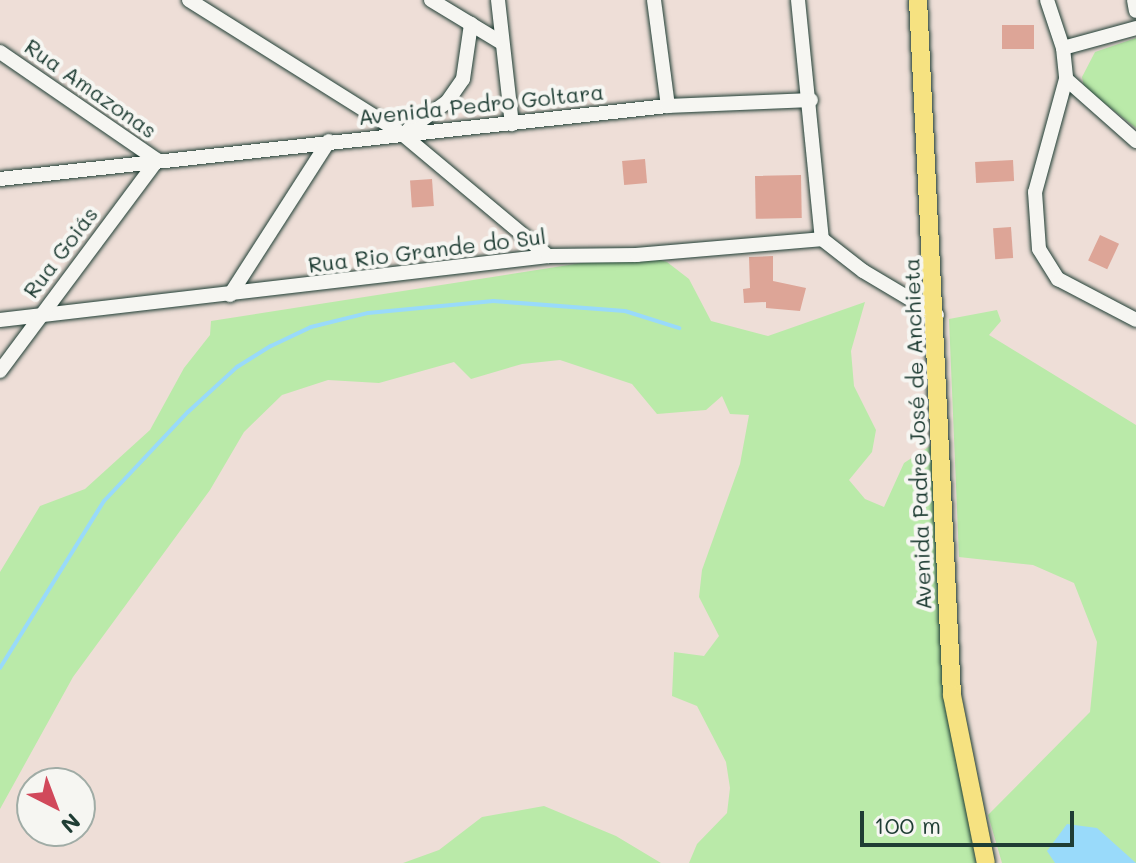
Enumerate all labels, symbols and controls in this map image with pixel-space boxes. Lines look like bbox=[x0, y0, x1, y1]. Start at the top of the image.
street label: Rua Amazonas bbox=[20, 33, 162, 143]
street label: Avenida Pedro Goltara bbox=[357, 78, 605, 130]
street label: Rua Goiás bbox=[17, 201, 103, 303]
street label: Rua Rio Grande do Sul bbox=[306, 222, 548, 278]
street label: Avenida Padre José de Anchieta bbox=[898, 258, 936, 610]
north arrow bbox=[16, 767, 96, 847]
scale bar bbox=[864, 795, 1078, 845]
text: N bbox=[55, 807, 87, 840]
text: 100 m bbox=[874, 809, 941, 840]

